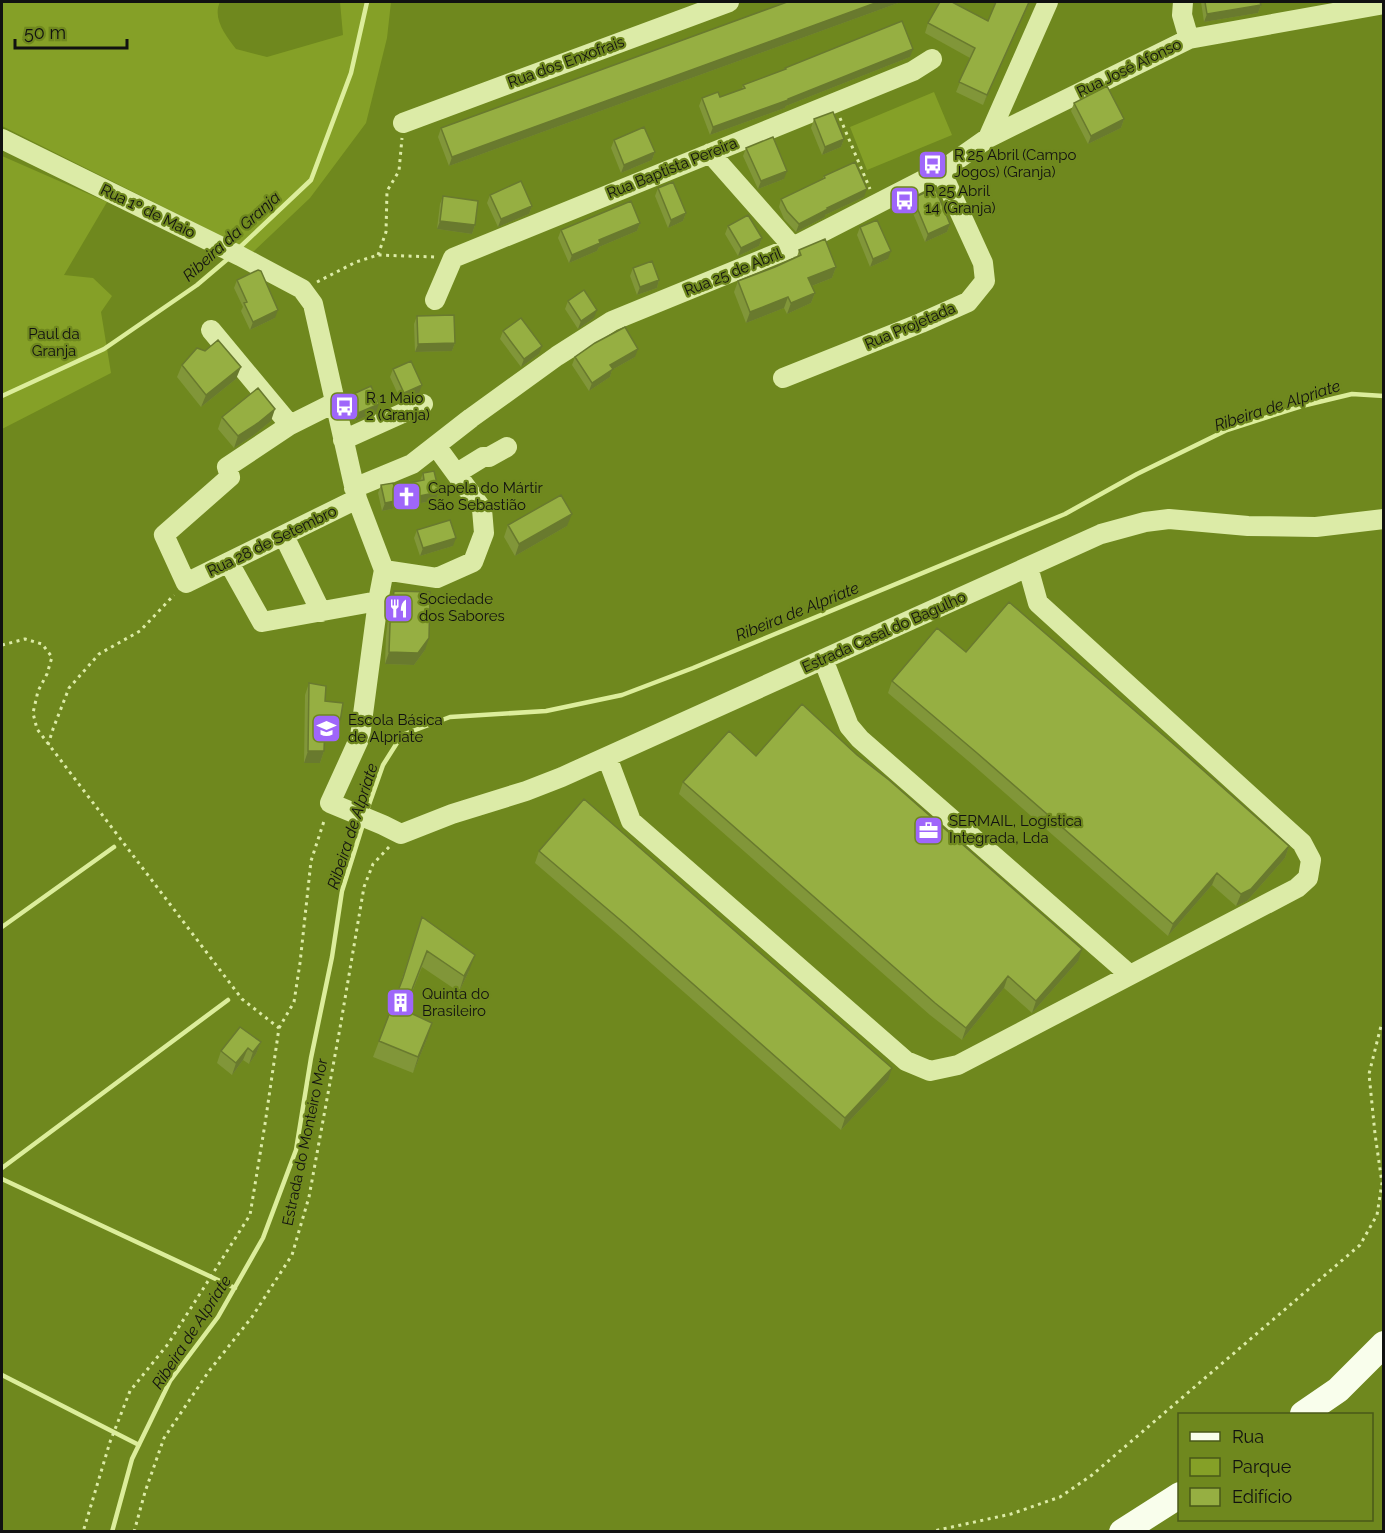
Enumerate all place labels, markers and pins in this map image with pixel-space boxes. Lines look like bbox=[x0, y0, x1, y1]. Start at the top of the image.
place label: R 25 Abril (Campo Jogos) (Granja) bbox=[954, 146, 1077, 181]
bus stop icon: R 25 Abril (Campo Jogos) (Granja) bbox=[917, 148, 949, 180]
place label: R 25 Abril 14 (Granja) bbox=[925, 182, 996, 217]
bus stop icon: R 25 Abril 14 (Granja) bbox=[888, 184, 920, 216]
place label: R 1 Maio 2 (Granja) bbox=[366, 389, 430, 424]
bus stop icon: R 1 Maio 2 (Granja) bbox=[329, 391, 361, 423]
place label: Capela do Mártir São Sebastião bbox=[428, 479, 544, 514]
church icon: Capela do Mártir São Sebastião bbox=[391, 481, 423, 513]
place label: Sociedade dos Sabores bbox=[419, 590, 505, 625]
restaurant icon: Sociedade dos Sabores bbox=[382, 592, 414, 624]
place label: Escola Básica de Alpriate bbox=[348, 711, 443, 746]
school or university icon: Escola Básica de Alpriate bbox=[311, 713, 343, 745]
place label: SERMAIL, Logística Integrada, Lda bbox=[949, 812, 1082, 847]
office icon: SERMAIL, Logística Integrada, Lda bbox=[912, 814, 944, 846]
place label: Quinta do Brasileiro bbox=[422, 985, 489, 1020]
building icon: Quinta do Brasileiro bbox=[385, 987, 417, 1019]

